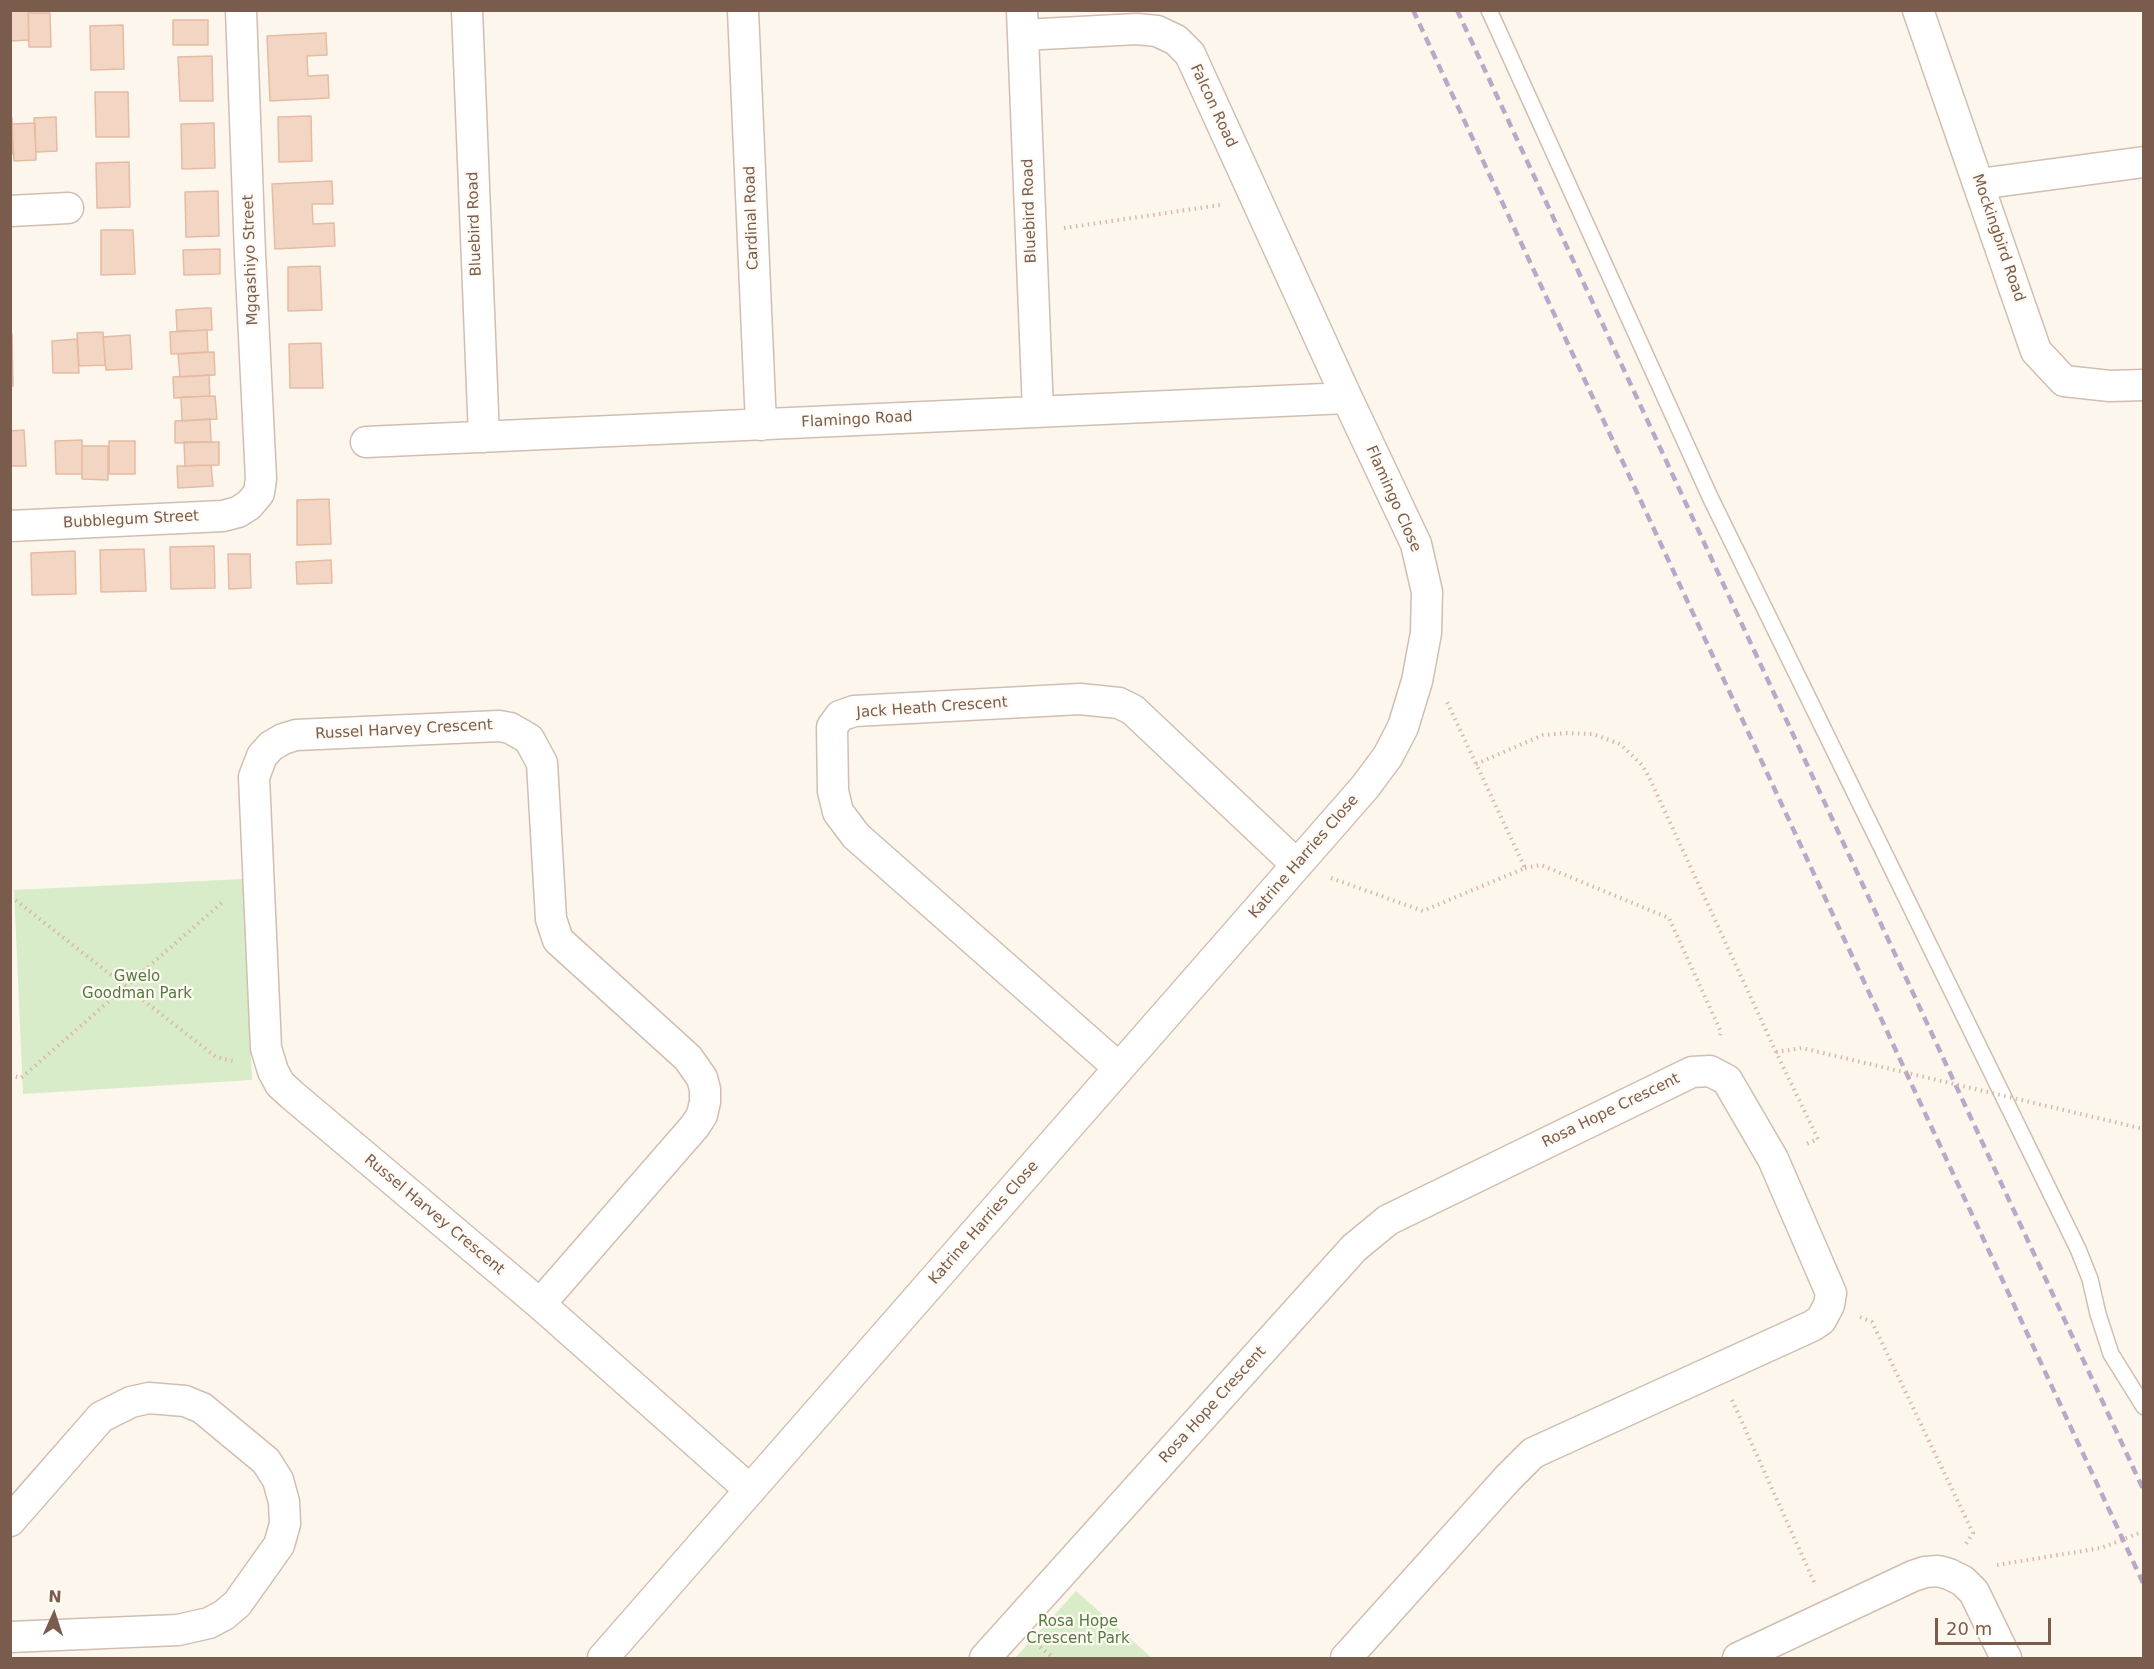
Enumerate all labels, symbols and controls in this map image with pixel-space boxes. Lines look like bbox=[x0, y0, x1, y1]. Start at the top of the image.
street label: Falcon Road bbox=[1186, 61, 1240, 151]
street label: Bluebird Road bbox=[1019, 158, 1041, 264]
street label: Cardinal Road bbox=[741, 165, 763, 271]
street label: Bluebird Road bbox=[464, 171, 486, 277]
street label: Mockingbird Road bbox=[1968, 172, 2028, 304]
street label: Mgqashiyo Street bbox=[240, 194, 262, 326]
street label: Flamingo Road bbox=[801, 408, 913, 432]
street label: Flamingo Close bbox=[1361, 443, 1425, 555]
street label: Bubblegum Street bbox=[63, 507, 199, 533]
street label: Jack Heath Crescent bbox=[856, 694, 1008, 722]
street label: Russel Harvey Crescent bbox=[315, 716, 493, 744]
street label: Katrine Harries Close bbox=[1245, 792, 1363, 922]
park label: Gwelo Goodman Park bbox=[82, 968, 192, 1003]
street label: Rosa Hope Crescent bbox=[1539, 1070, 1683, 1152]
street label: Russel Harvey Crescent bbox=[360, 1151, 508, 1279]
street label: Katrine Harries Close bbox=[925, 1158, 1043, 1288]
street label: Rosa Hope Crescent bbox=[1156, 1343, 1270, 1467]
north arrow bbox=[24, 1585, 84, 1645]
text: N bbox=[48, 1587, 62, 1606]
scale bar bbox=[1938, 1606, 2054, 1644]
park label: Rosa Hope Crescent Park bbox=[1026, 1613, 1130, 1648]
text: 20 m bbox=[1946, 1618, 1992, 1639]

